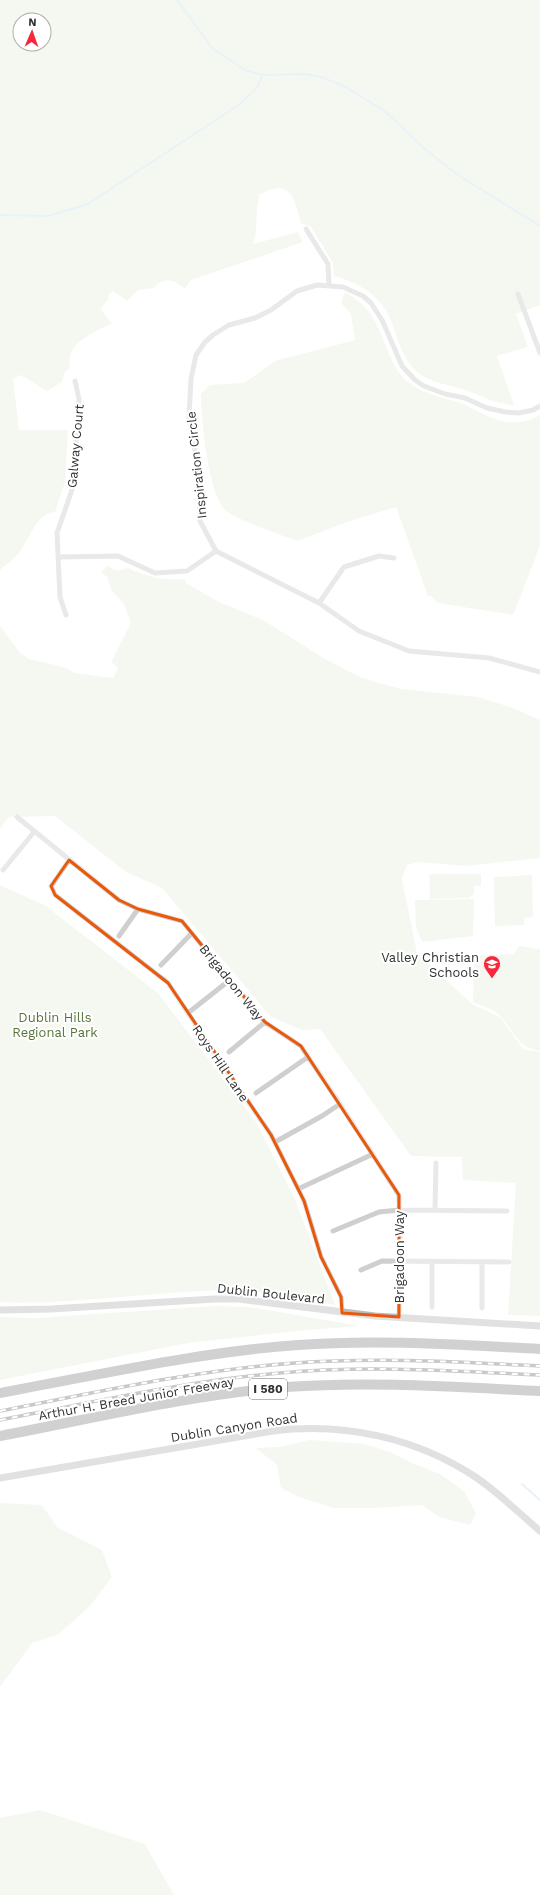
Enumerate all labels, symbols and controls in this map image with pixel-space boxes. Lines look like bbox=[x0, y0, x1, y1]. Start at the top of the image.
north arrow bbox=[12, 12, 52, 52]
text: N bbox=[28, 16, 37, 29]
street label: Galway Court bbox=[64, 403, 87, 489]
street label: Inspiration Circle bbox=[183, 410, 210, 519]
street label: Brigadoon Way bbox=[196, 941, 267, 1023]
place label: Valley Christian Schools bbox=[381, 950, 479, 980]
school or university icon: Valley Christian Schools bbox=[482, 954, 502, 979]
park label: Dublin Hills Regional Park bbox=[12, 1010, 98, 1040]
street label: Roys Hill Lane bbox=[189, 1022, 252, 1105]
street label: Brigadoon Way bbox=[392, 1210, 407, 1304]
street label: Dublin Boulevard bbox=[216, 1280, 326, 1307]
street label: Arthur H. Breed Junior Freeway bbox=[37, 1374, 235, 1423]
road number: I 580 bbox=[249, 1379, 287, 1399]
street label: Dublin Canyon Road bbox=[170, 1410, 299, 1445]

